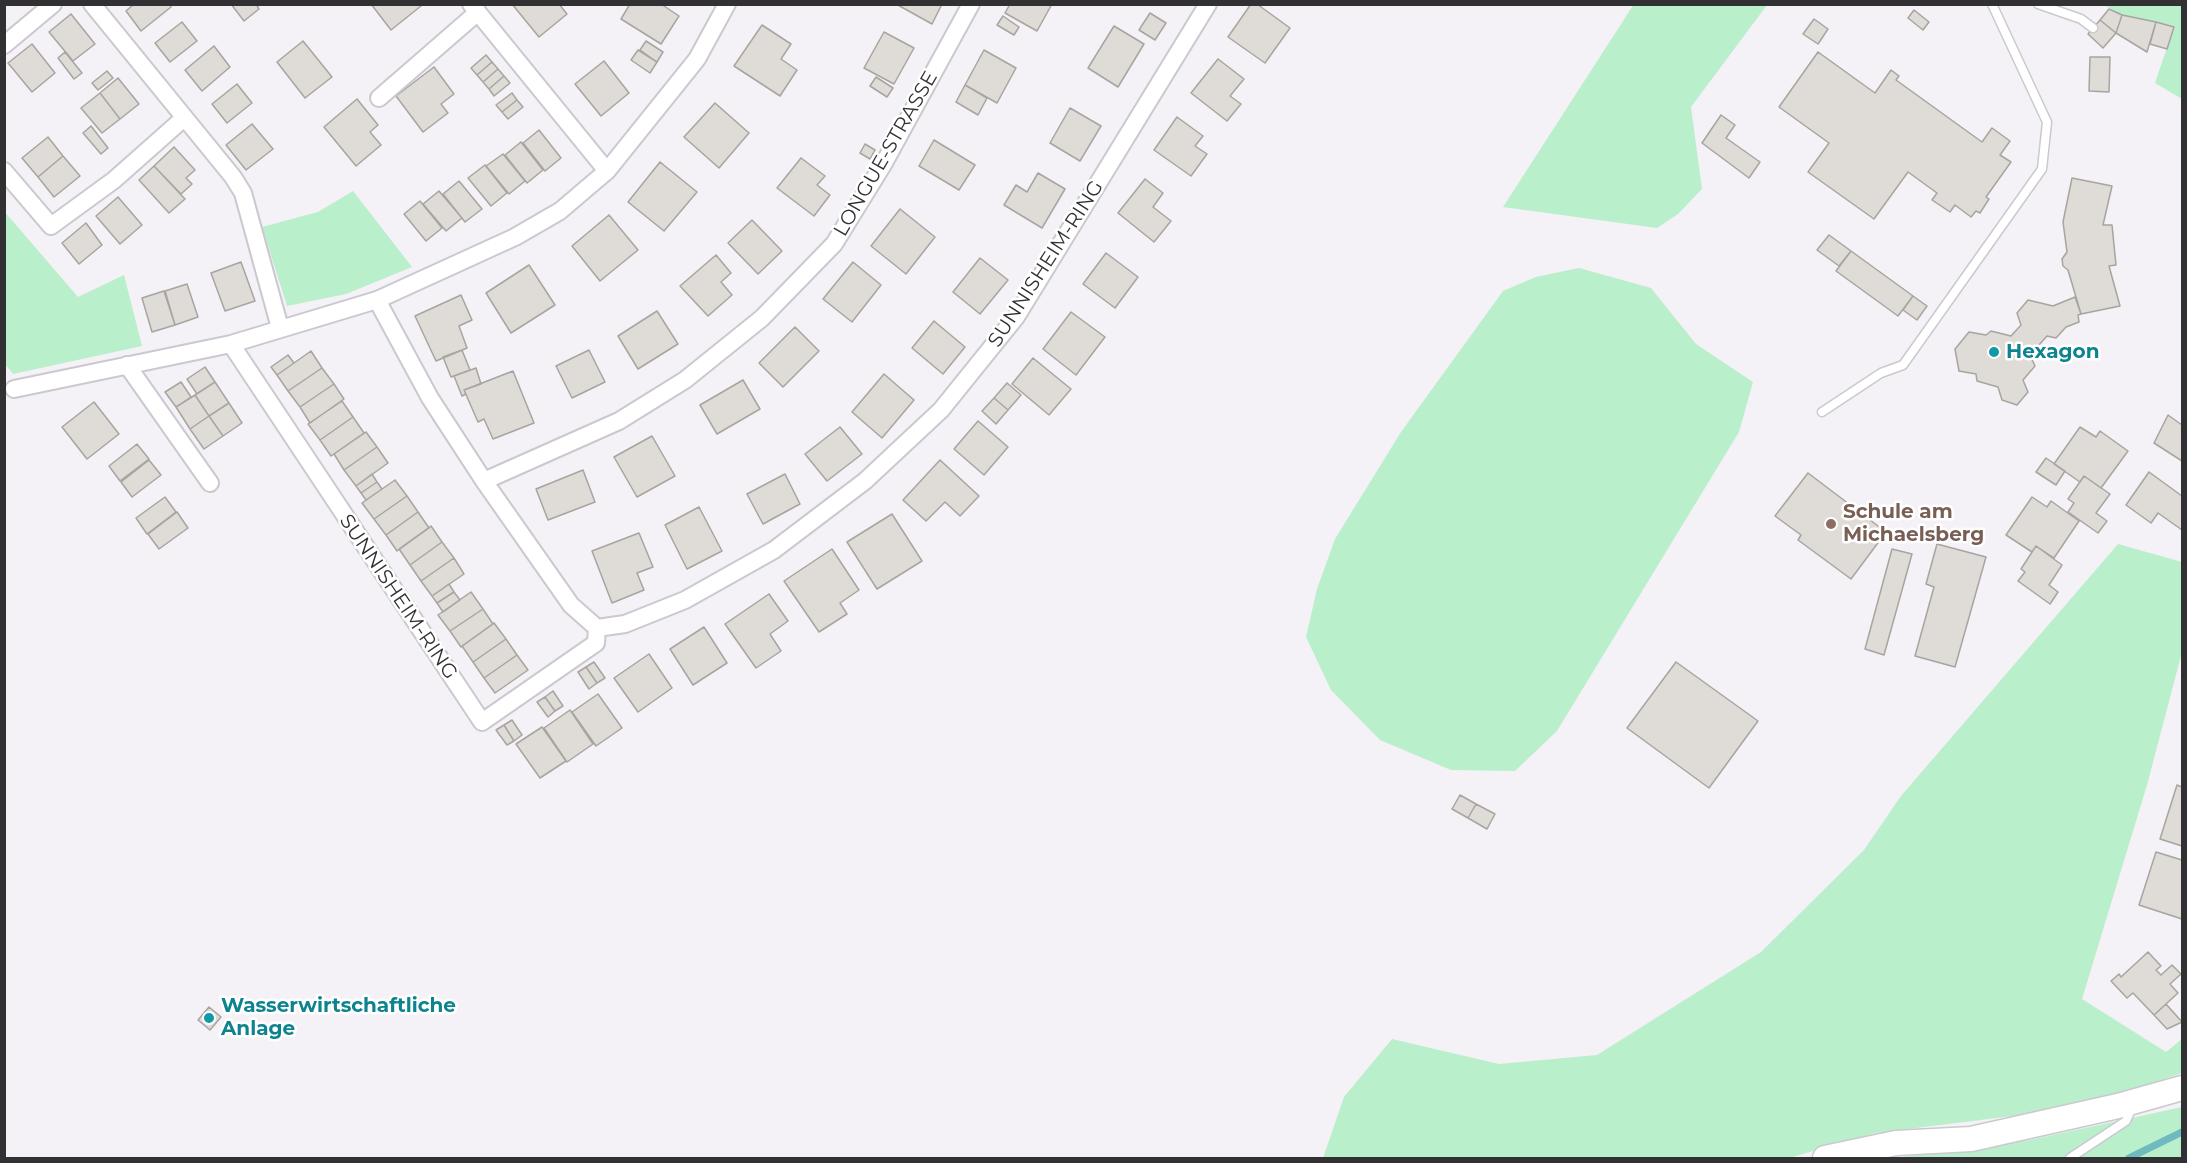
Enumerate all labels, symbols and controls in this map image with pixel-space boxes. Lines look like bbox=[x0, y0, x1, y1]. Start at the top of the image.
street label: LONGUE-STRASSE bbox=[829, 67, 943, 241]
street label: SUNNISHEIM-RING bbox=[983, 176, 1109, 352]
place label: Hexagon bbox=[2006, 340, 2100, 364]
marker: Hexagon bbox=[1987, 345, 2001, 359]
place label: Schule am Michaelsberg bbox=[1843, 500, 1984, 547]
street label: SUNNISHEIM-RING bbox=[334, 510, 462, 684]
marker: Schule am Michaelsberg bbox=[1824, 517, 1838, 531]
place label: Wasserwirtschaftliche Anlage bbox=[221, 994, 456, 1041]
marker: Wasserwirtschaftliche Anlage bbox=[202, 1011, 216, 1025]

